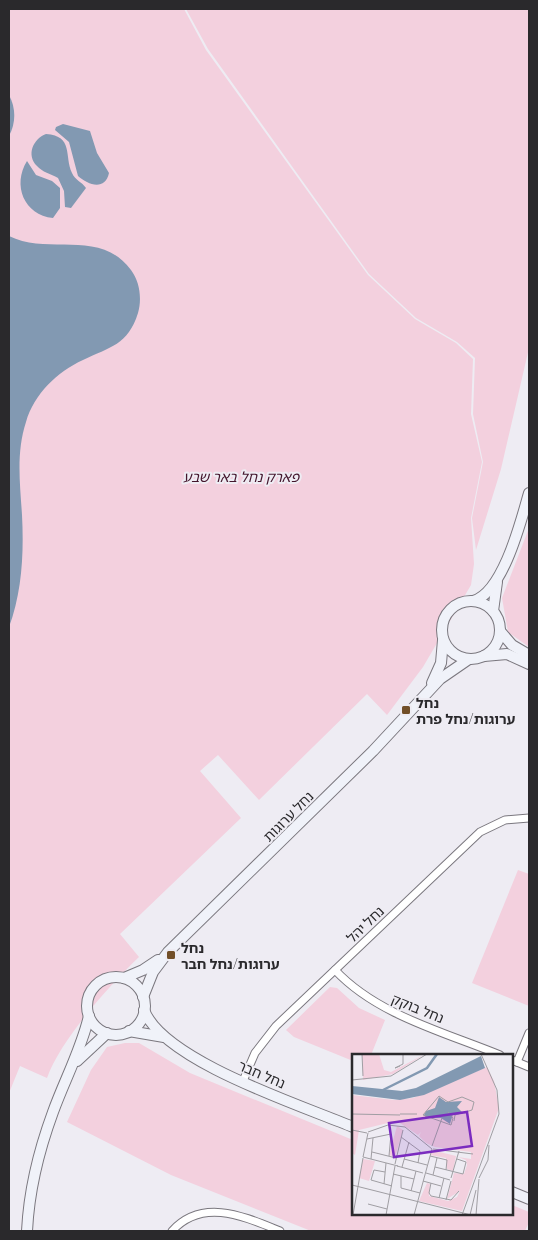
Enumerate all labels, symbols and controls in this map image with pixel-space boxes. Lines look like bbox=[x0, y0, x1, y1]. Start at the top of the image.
park label: פארק נחל באר שבע bbox=[183, 467, 301, 486]
place label: נחל ערוגות/נחל פרת bbox=[416, 693, 516, 728]
marker: נחל ערוגות/נחל פרת bbox=[400, 704, 412, 716]
street label: נחל ערוגות bbox=[259, 787, 317, 845]
street label: נחל יהל bbox=[342, 901, 388, 947]
place label: נחל ערוגות/נחל חבר bbox=[181, 938, 280, 973]
marker: נחל ערוגות/נחל חבר bbox=[165, 949, 177, 961]
street label: נחל בוקק bbox=[389, 989, 447, 1027]
inset map bbox=[352, 1054, 513, 1215]
street label: נחל חבר bbox=[235, 1056, 289, 1092]

